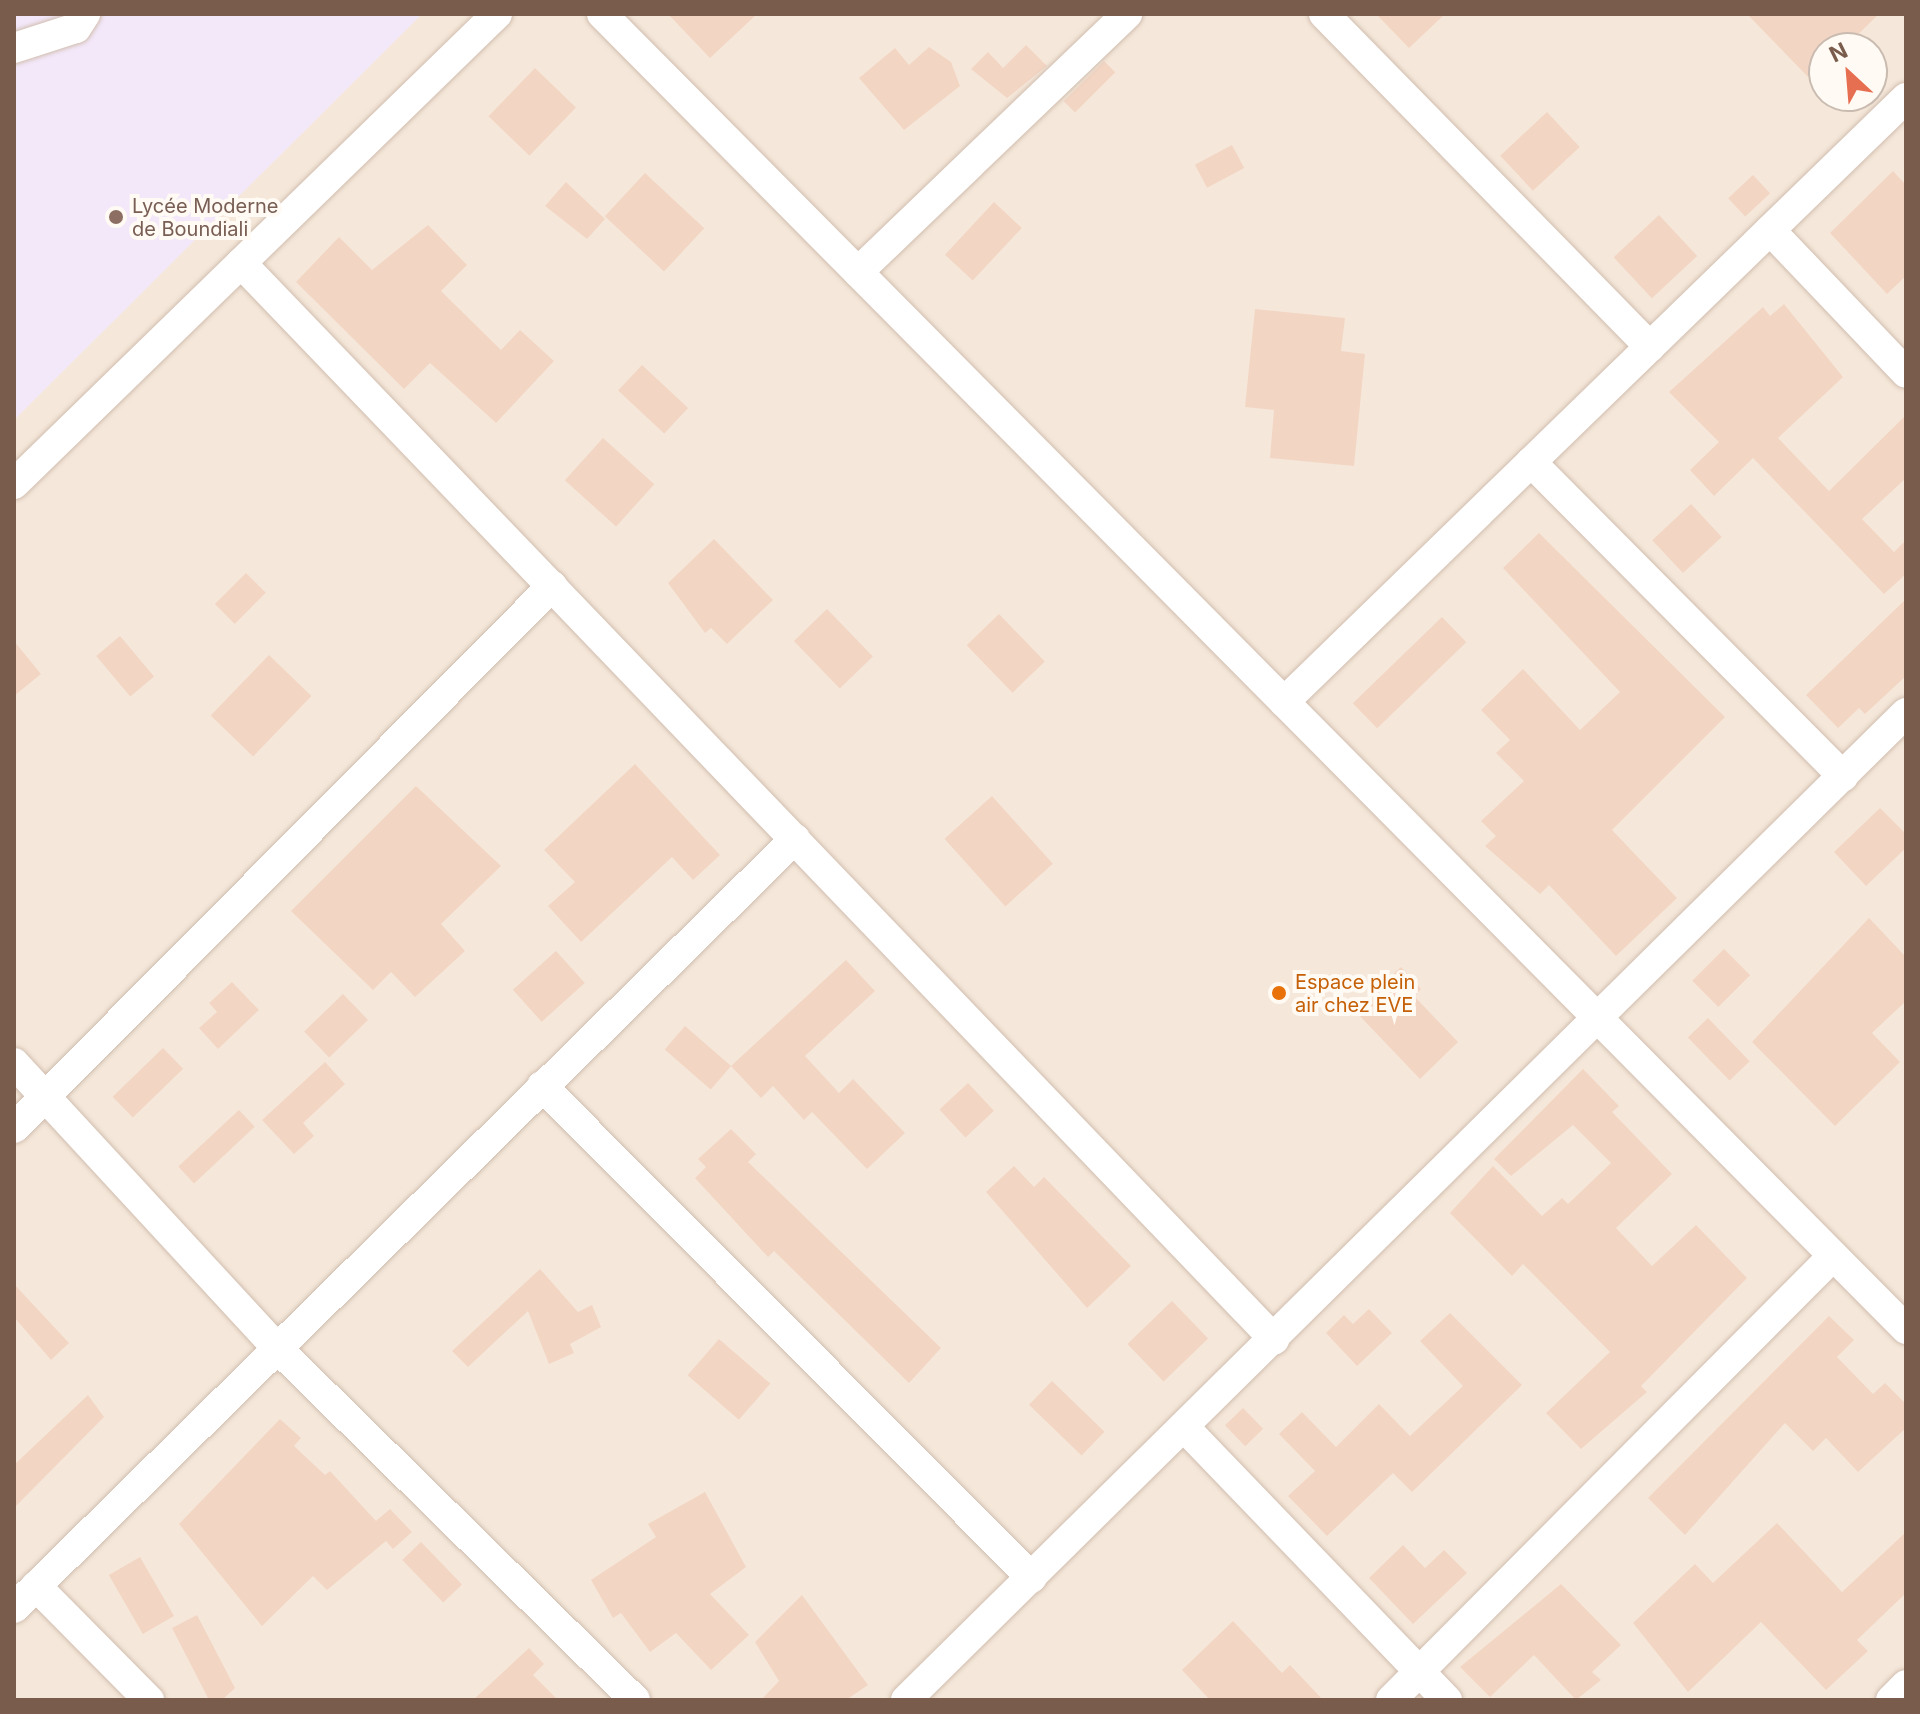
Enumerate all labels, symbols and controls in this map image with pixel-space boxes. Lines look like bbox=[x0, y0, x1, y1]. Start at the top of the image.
north arrow bbox=[1808, 32, 1888, 112]
text: N bbox=[1825, 37, 1852, 68]
place label: Lycée Moderne de Boundiali bbox=[132, 194, 278, 241]
marker: Lycée Moderne de Boundiali bbox=[107, 208, 125, 226]
place label: Espace plein air chez EVE bbox=[1295, 970, 1415, 1017]
marker: Espace plein air chez EVE bbox=[1270, 984, 1288, 1002]

